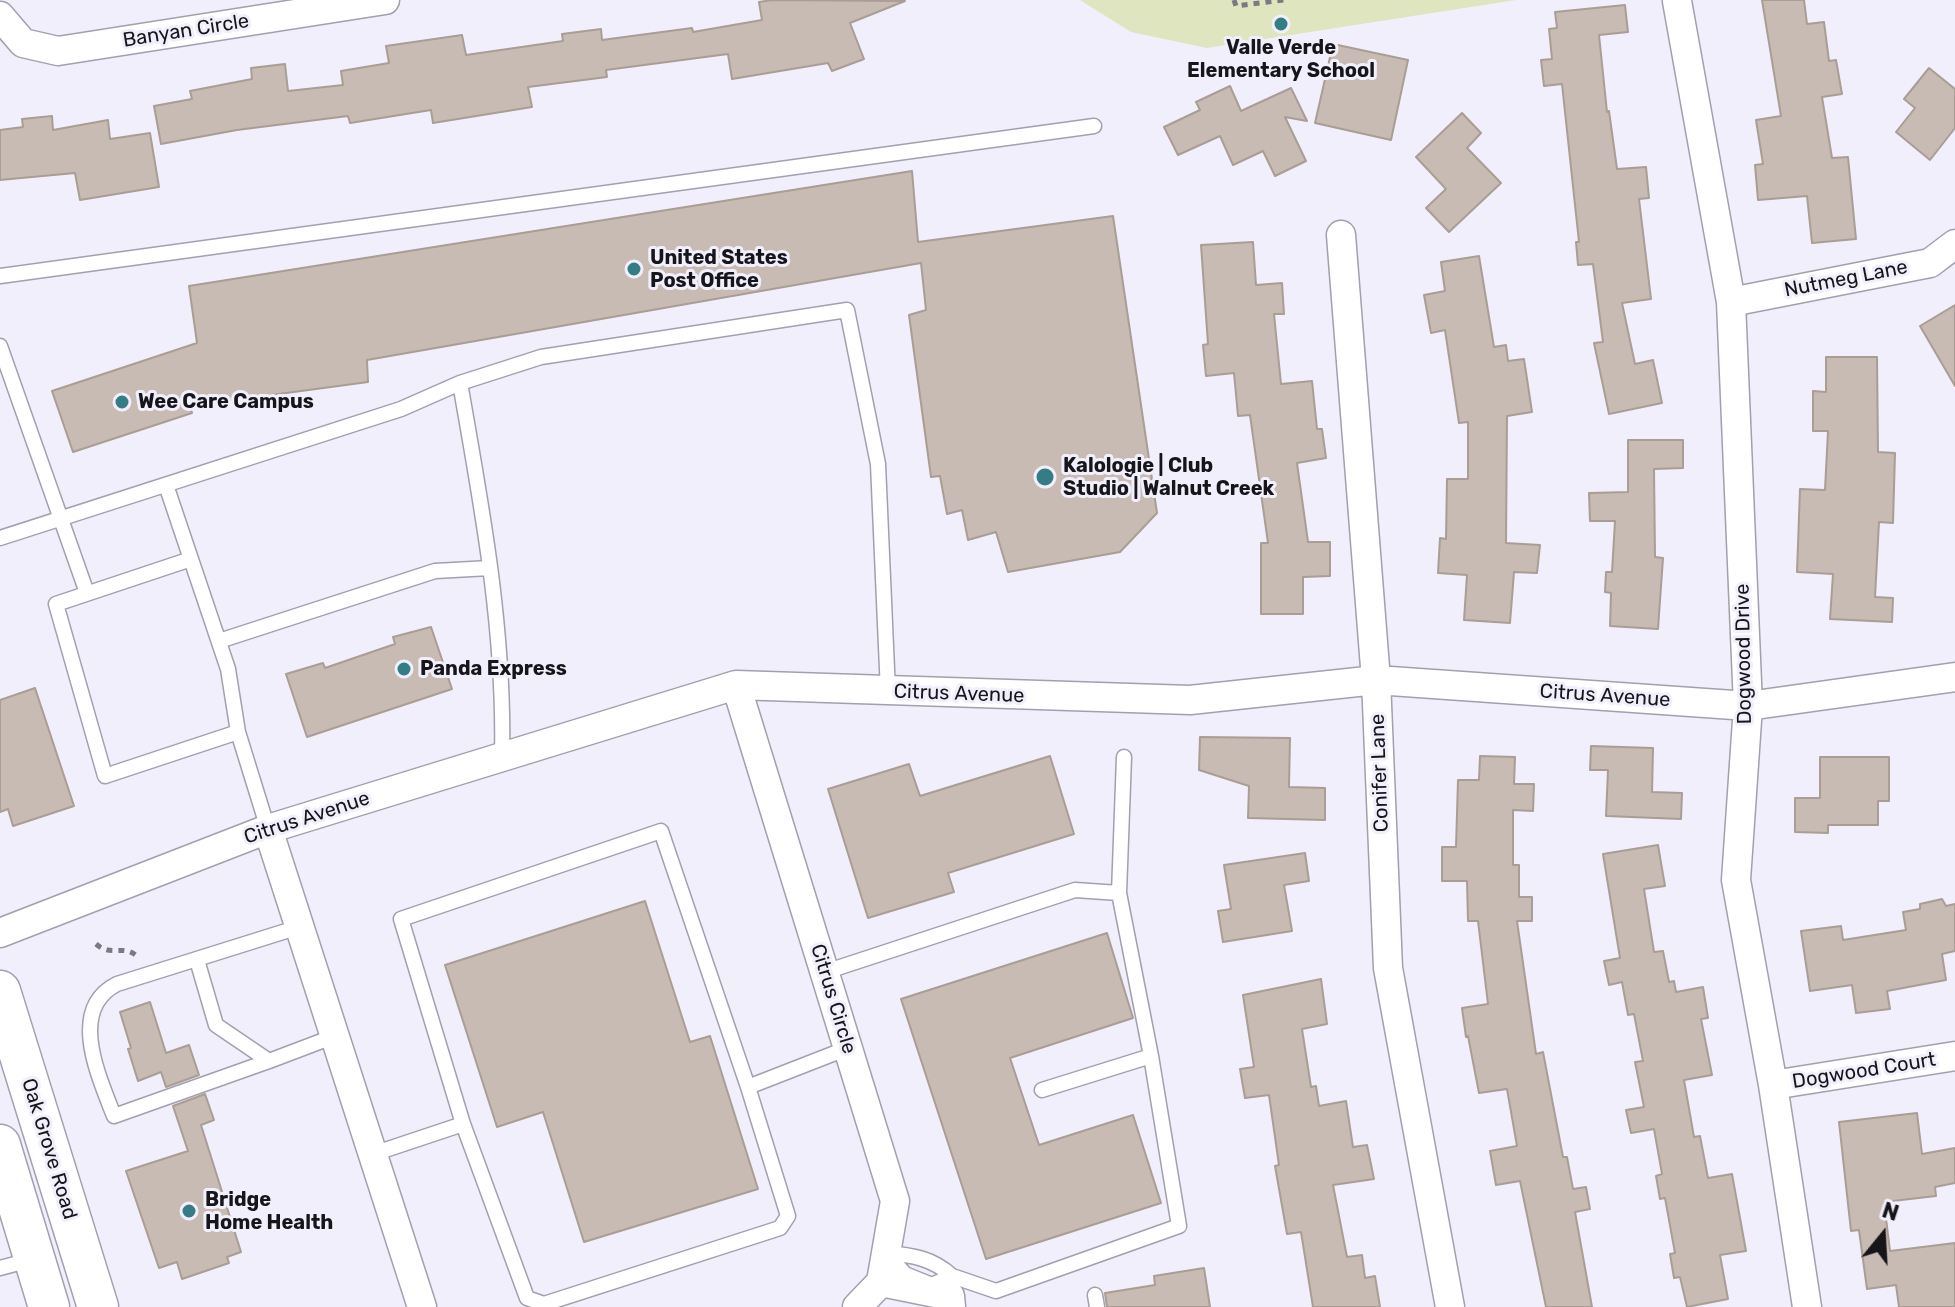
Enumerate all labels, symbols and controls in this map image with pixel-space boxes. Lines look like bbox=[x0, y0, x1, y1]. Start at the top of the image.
street label: Banyan Circle bbox=[121, 9, 251, 53]
marker: Valle Verde Elementary School bbox=[1272, 15, 1290, 33]
place label: Valle Verde Elementary School bbox=[1187, 36, 1375, 83]
place label: United States Post Office bbox=[650, 246, 788, 293]
street label: Nutmeg Lane bbox=[1782, 255, 1910, 303]
marker: United States Post Office bbox=[625, 260, 643, 278]
place label: Wee Care Campus bbox=[138, 390, 314, 414]
marker: Wee Care Campus bbox=[113, 393, 131, 411]
place label: Kalologie | Club Studio | Walnut Creek bbox=[1063, 454, 1274, 501]
marker: Kalologie | Club Studio | Walnut Creek bbox=[1034, 466, 1056, 488]
street label: Dogwood Drive bbox=[1731, 583, 1757, 725]
place label: Panda Express bbox=[420, 657, 567, 681]
marker: Panda Express bbox=[395, 660, 413, 678]
street label: Citrus Avenue bbox=[1539, 679, 1671, 713]
street label: Citrus Avenue bbox=[893, 680, 1025, 708]
street label: Conifer Lane bbox=[1366, 713, 1394, 833]
street label: Citrus Avenue bbox=[241, 786, 373, 850]
street label: Citrus Circle bbox=[805, 941, 861, 1057]
street label: Dogwood Court bbox=[1791, 1048, 1937, 1094]
street label: Oak Grove Road bbox=[16, 1076, 82, 1222]
place label: Bridge Home Health bbox=[205, 1188, 333, 1235]
north arrow bbox=[1843, 1195, 1923, 1275]
text: N bbox=[1879, 1196, 1902, 1227]
marker: Bridge Home Health bbox=[180, 1202, 198, 1220]

